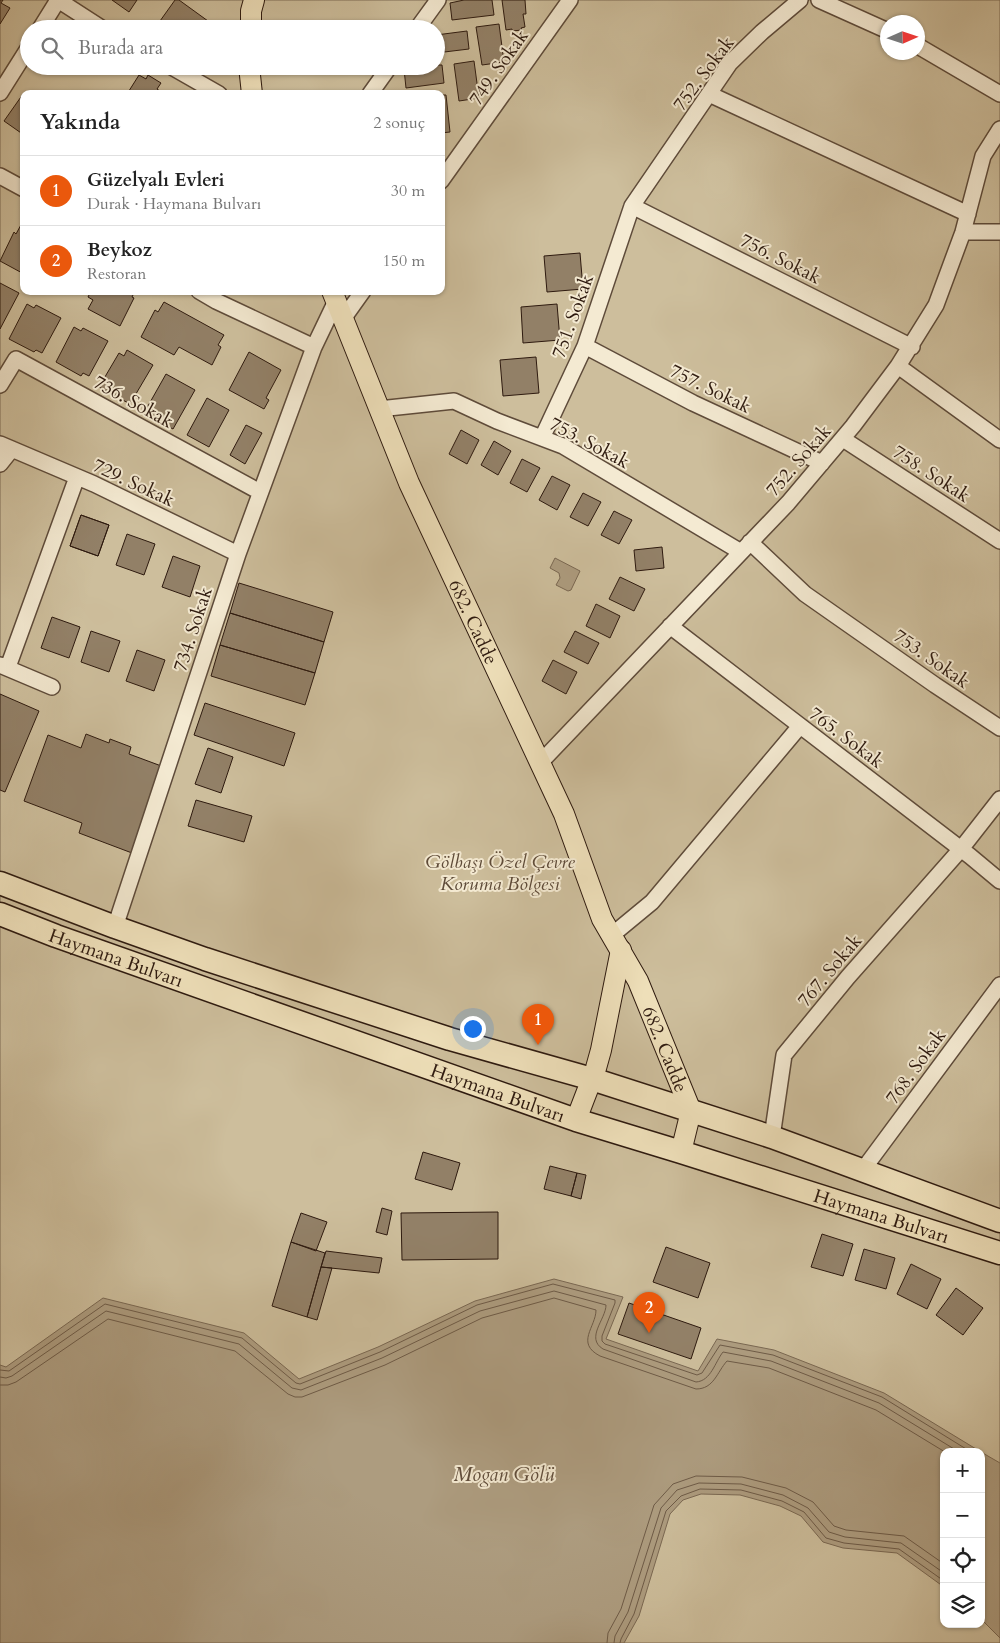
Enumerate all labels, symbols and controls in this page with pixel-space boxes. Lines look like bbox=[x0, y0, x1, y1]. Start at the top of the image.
north arrow bbox=[880, 15, 925, 60]
search box bbox=[20, 20, 445, 75]
street label: 749. Sokak bbox=[463, 24, 535, 111]
street label: 752. Sokak bbox=[667, 30, 741, 116]
icon: search bbox=[38, 34, 66, 62]
text: Burada ara bbox=[78, 35, 163, 61]
text: Yakında bbox=[40, 108, 120, 137]
text: 2 sonuç bbox=[373, 112, 425, 134]
text: Güzelyalı Evleri bbox=[87, 167, 225, 193]
text: 1 bbox=[52, 180, 60, 202]
text: 30 m bbox=[391, 180, 425, 202]
text: Durak · Haymana Bulvarı bbox=[87, 193, 261, 215]
street label: 756. Sokak bbox=[736, 227, 826, 291]
text: Beykoz bbox=[87, 237, 152, 263]
text: 2 bbox=[52, 250, 60, 272]
text: 150 m bbox=[383, 250, 425, 272]
text: Restoran bbox=[87, 263, 146, 285]
street label: 751. Sokak bbox=[546, 270, 600, 362]
street label: 757. Sokak bbox=[666, 358, 756, 420]
street label: 736. Sokak bbox=[89, 369, 179, 435]
street label: 753. Sokak bbox=[545, 411, 635, 475]
street label: 752. Sokak bbox=[760, 419, 838, 502]
street label: 758. Sokak bbox=[888, 439, 976, 509]
street label: 729. Sokak bbox=[88, 453, 179, 514]
street label: 682. Cadde bbox=[442, 575, 504, 669]
street label: 734. Sokak bbox=[167, 583, 219, 675]
street label: 753. Sokak bbox=[888, 623, 975, 695]
street label: 765. Sokak bbox=[804, 701, 890, 775]
park label: Gölbaşı Özel Çevre Koruma Bölgesi bbox=[425, 849, 575, 897]
street label: Haymana Bulvarı bbox=[45, 922, 187, 994]
street label: 767. Sokak bbox=[792, 928, 868, 1013]
street label: 682. Cadde bbox=[636, 1002, 694, 1096]
pin: 1 bbox=[522, 1004, 554, 1045]
your location bbox=[460, 1016, 486, 1042]
street label: 768. Sokak bbox=[880, 1023, 953, 1110]
street label: Haymana Bulvarı bbox=[427, 1058, 568, 1129]
street label: Haymana Bulvarı bbox=[810, 1183, 952, 1250]
pin: 2 bbox=[633, 1292, 665, 1333]
map controls bbox=[940, 1448, 985, 1628]
button: + bbox=[940, 1448, 985, 1493]
water label: Mogan Gölü bbox=[453, 1461, 555, 1488]
button: − bbox=[940, 1493, 985, 1538]
button: locate bbox=[940, 1538, 985, 1583]
button: layers bbox=[940, 1583, 985, 1628]

